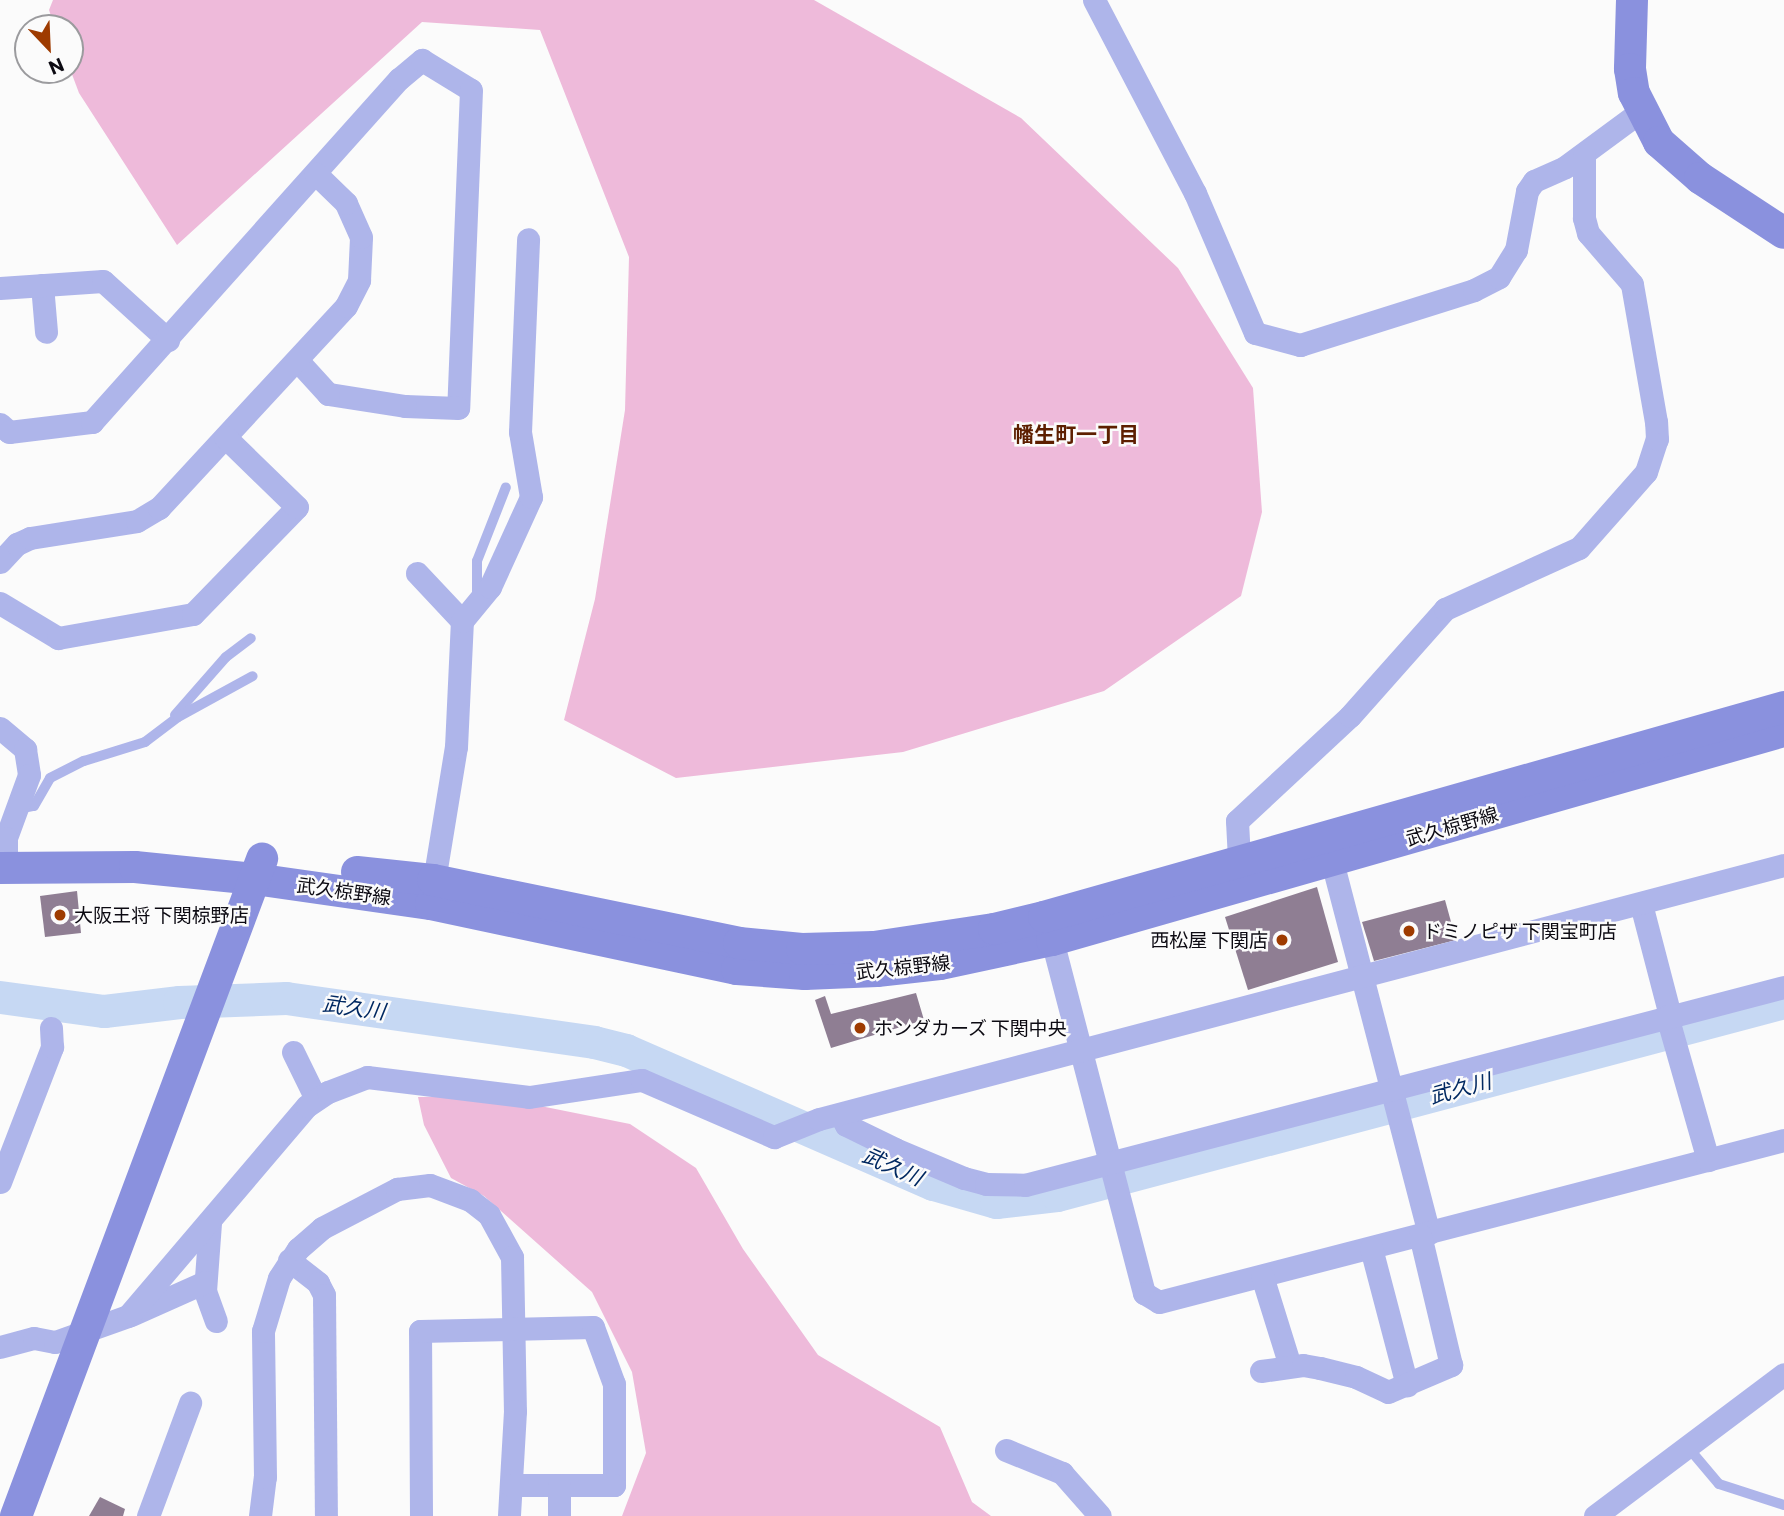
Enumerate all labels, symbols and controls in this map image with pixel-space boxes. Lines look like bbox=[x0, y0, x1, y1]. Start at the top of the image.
north arrow bbox=[14, 14, 84, 84]
text: N bbox=[46, 54, 68, 80]
district label: 幡生町一丁目 bbox=[1013, 421, 1139, 447]
street label: 武久椋野線 bbox=[1403, 802, 1501, 850]
street label: 武久椋野線 bbox=[295, 873, 393, 909]
place label: 大阪王将 下関椋野店 bbox=[74, 904, 249, 926]
marker: 大阪王将 下関椋野店 bbox=[52, 907, 68, 923]
place label: ドミノピザ 下関宝町店 bbox=[1423, 920, 1617, 942]
marker: ドミノピザ 下関宝町店 bbox=[1401, 923, 1417, 939]
place label: 西松屋 下関店 bbox=[1150, 929, 1268, 951]
marker: 西松屋 下関店 bbox=[1274, 932, 1290, 948]
street label: 武久椋野線 bbox=[855, 951, 951, 983]
water label: 武久川 bbox=[321, 990, 387, 1024]
place label: ホンダカーズ 下関中央 bbox=[874, 1017, 1068, 1039]
marker: ホンダカーズ 下関中央 bbox=[852, 1020, 868, 1036]
water label: 武久川 bbox=[1426, 1068, 1494, 1108]
water label: 武久川 bbox=[859, 1142, 927, 1190]

